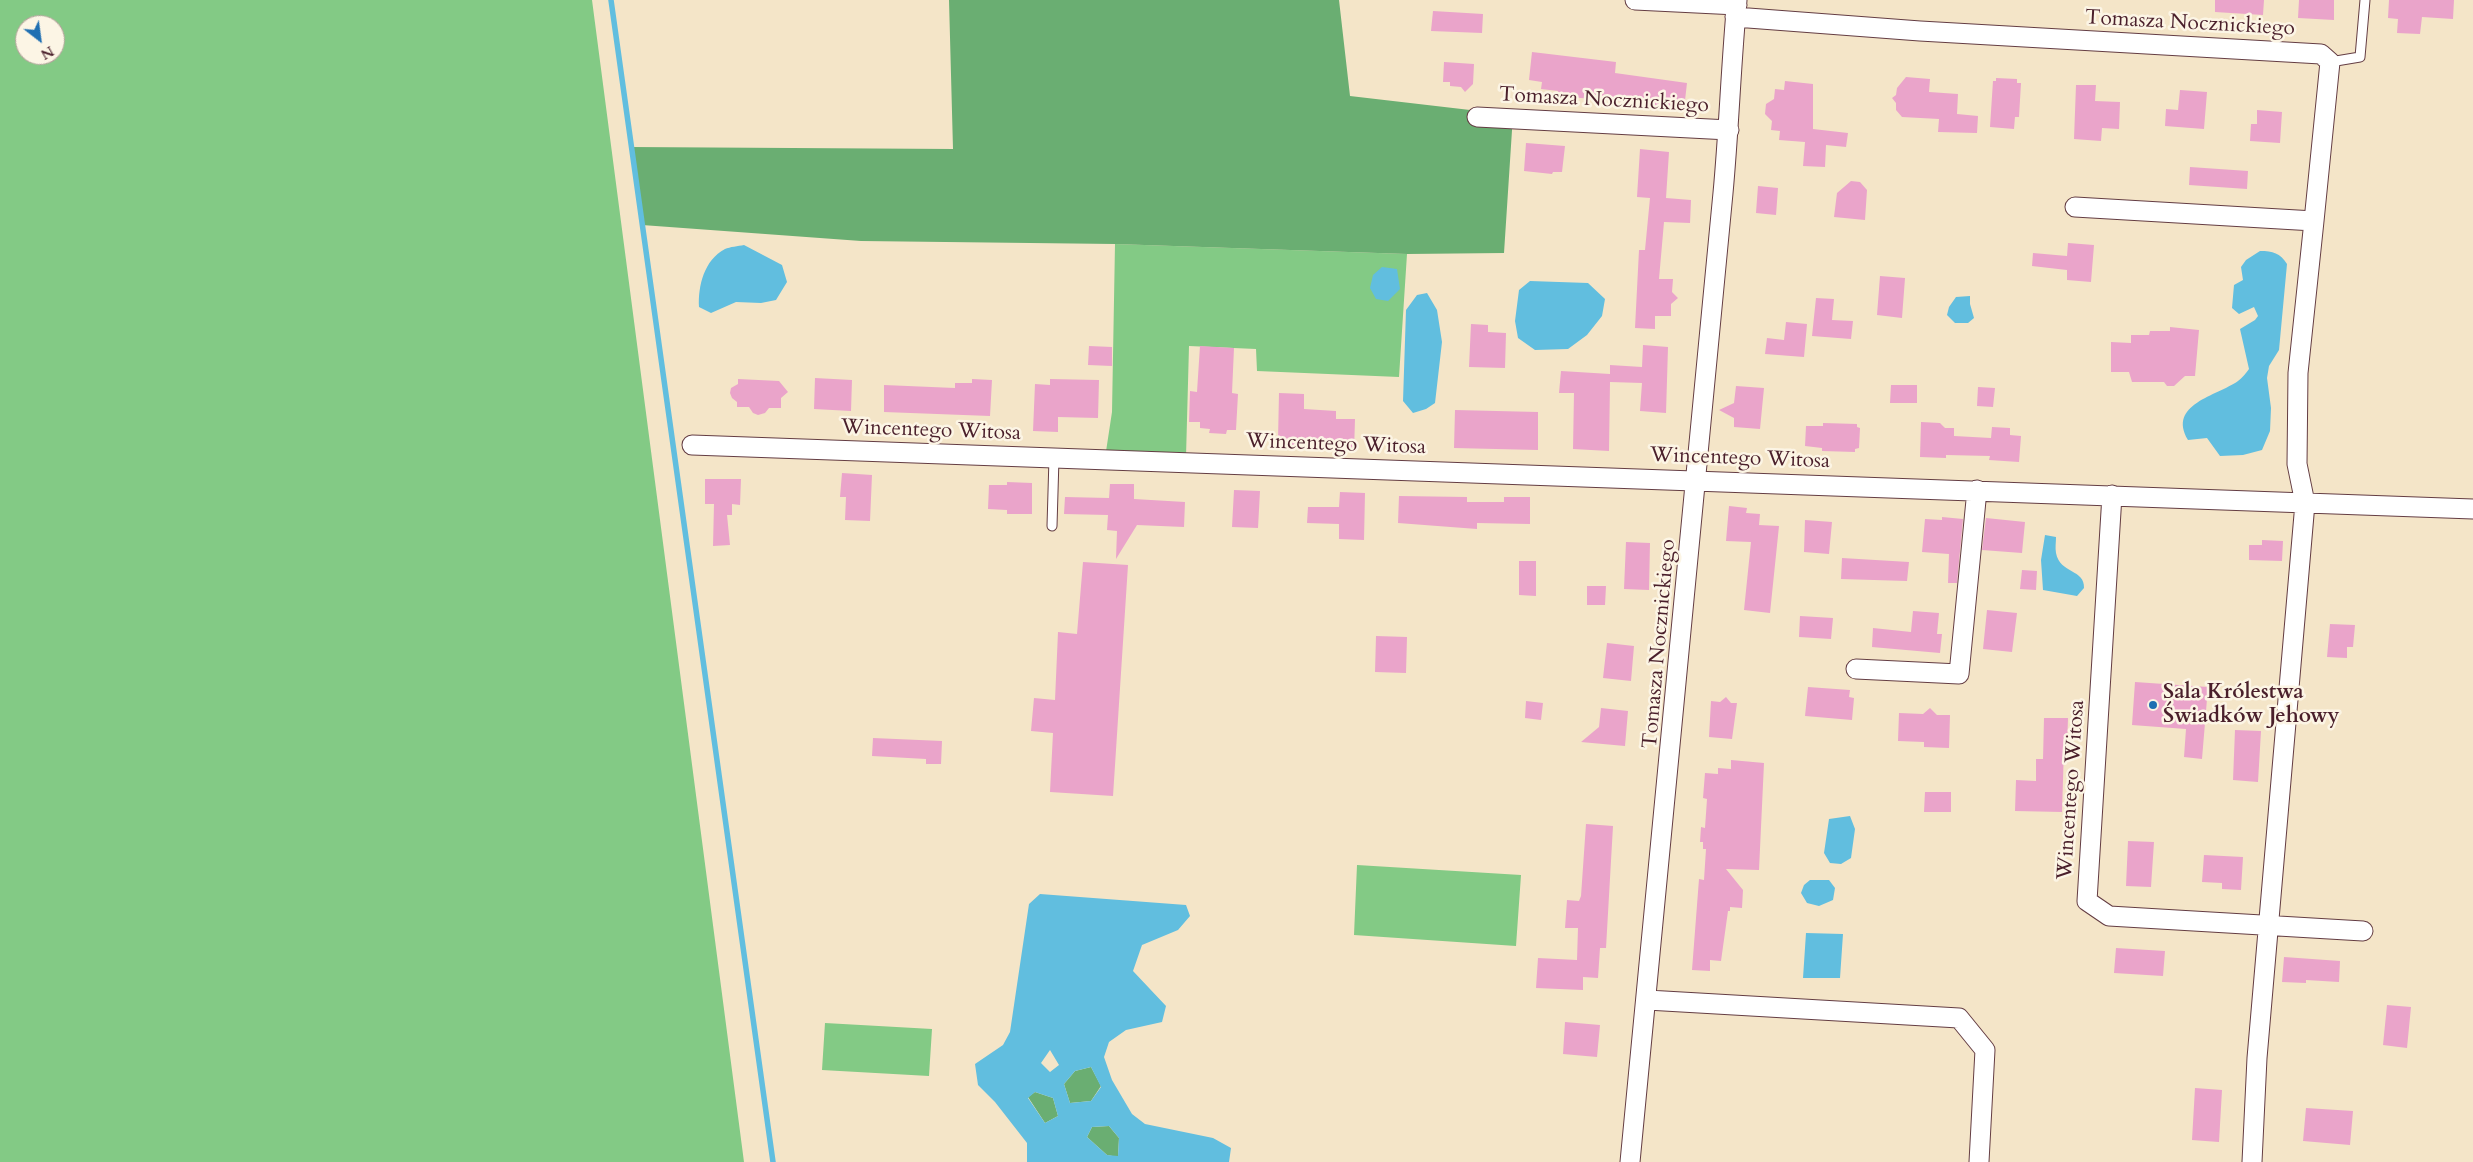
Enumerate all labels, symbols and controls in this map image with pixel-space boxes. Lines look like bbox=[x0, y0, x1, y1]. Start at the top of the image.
street label: Tomasza Nocznickiego bbox=[2084, 6, 2296, 42]
north arrow bbox=[15, 15, 65, 65]
text: N bbox=[37, 41, 57, 64]
street label: Tomasza Nocznickiego bbox=[1498, 83, 1710, 119]
street label: Wincentego Witosa bbox=[841, 415, 1021, 447]
street label: Wincentego Witosa bbox=[1246, 429, 1426, 461]
street label: Wincentego Witosa bbox=[1650, 443, 1830, 475]
street label: Tomasza Nocznickiego bbox=[1638, 538, 1682, 750]
place label: Sala Królestwa Świadków Jehowy bbox=[2163, 680, 2340, 730]
street label: Wincentego Witosa bbox=[2053, 699, 2091, 881]
marker: Sala Królestwa Świadków Jehowy bbox=[2147, 699, 2159, 711]

